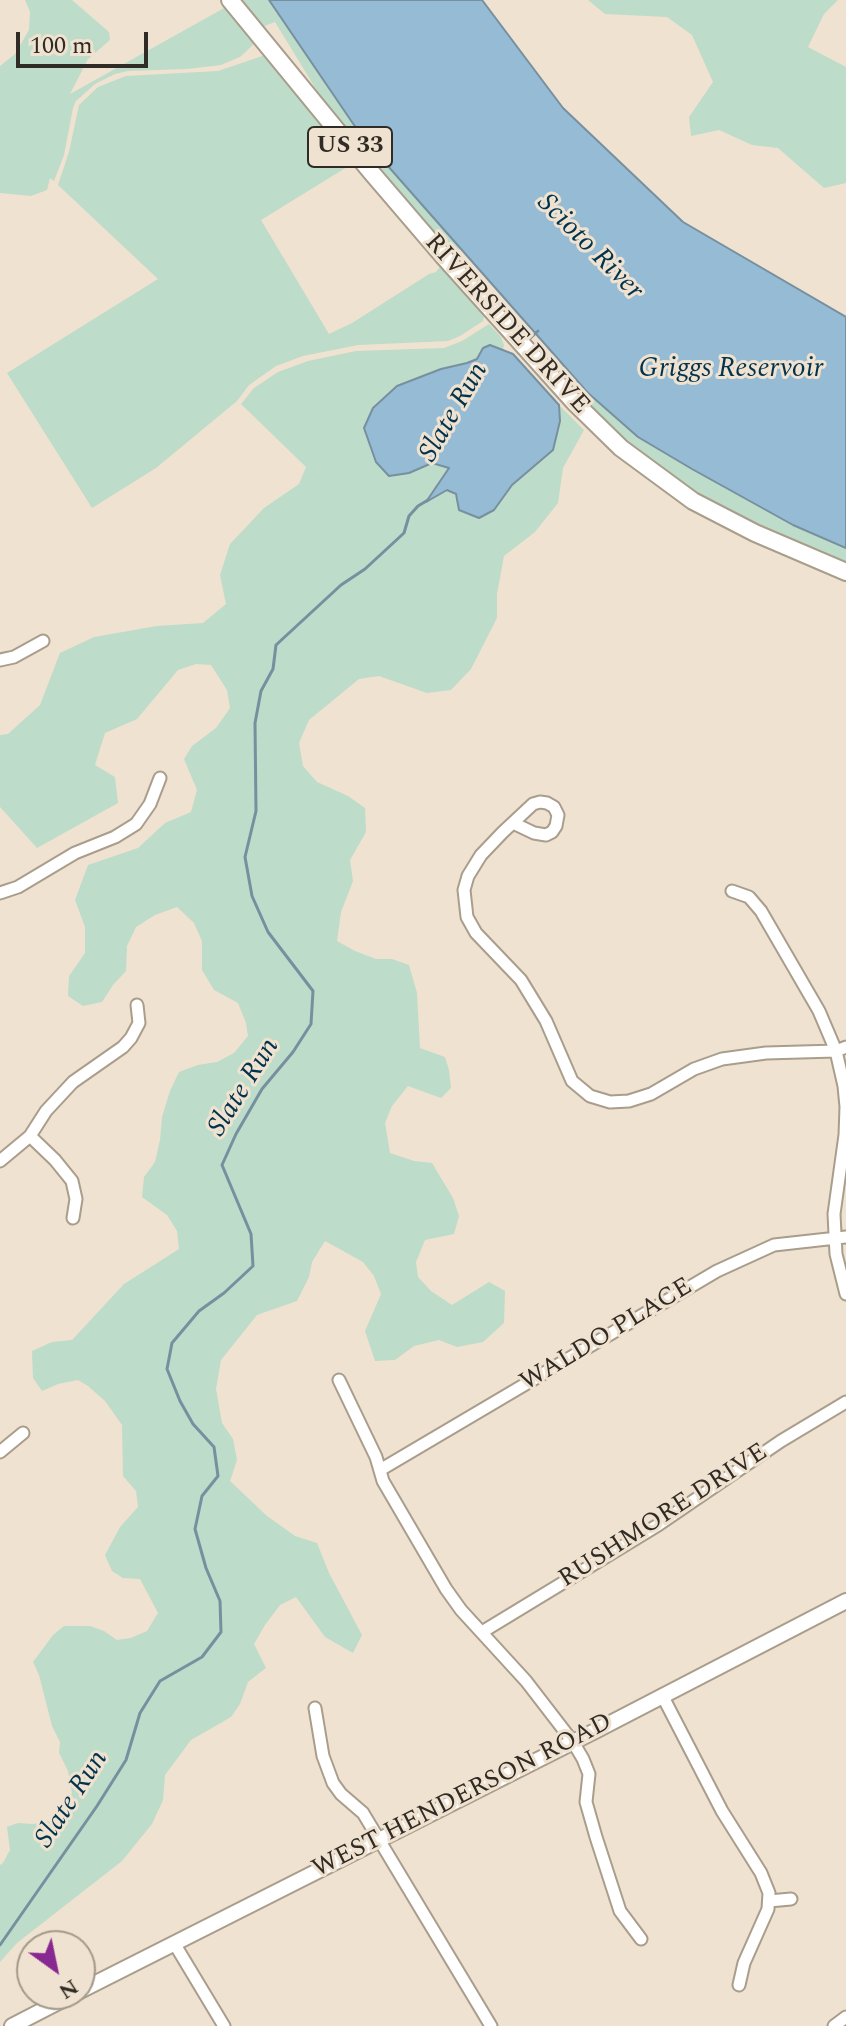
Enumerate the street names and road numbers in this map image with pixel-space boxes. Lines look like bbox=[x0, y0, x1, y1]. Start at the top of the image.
road number: US 33 bbox=[308, 127, 392, 167]
street label: RIVERSIDE DRIVE bbox=[417, 228, 595, 422]
street label: WALDO PLACE bbox=[515, 1272, 699, 1400]
street label: RUSHMORE DRIVE bbox=[554, 1438, 774, 1596]
street label: WEST HENDERSON ROAD bbox=[308, 1708, 618, 1886]

